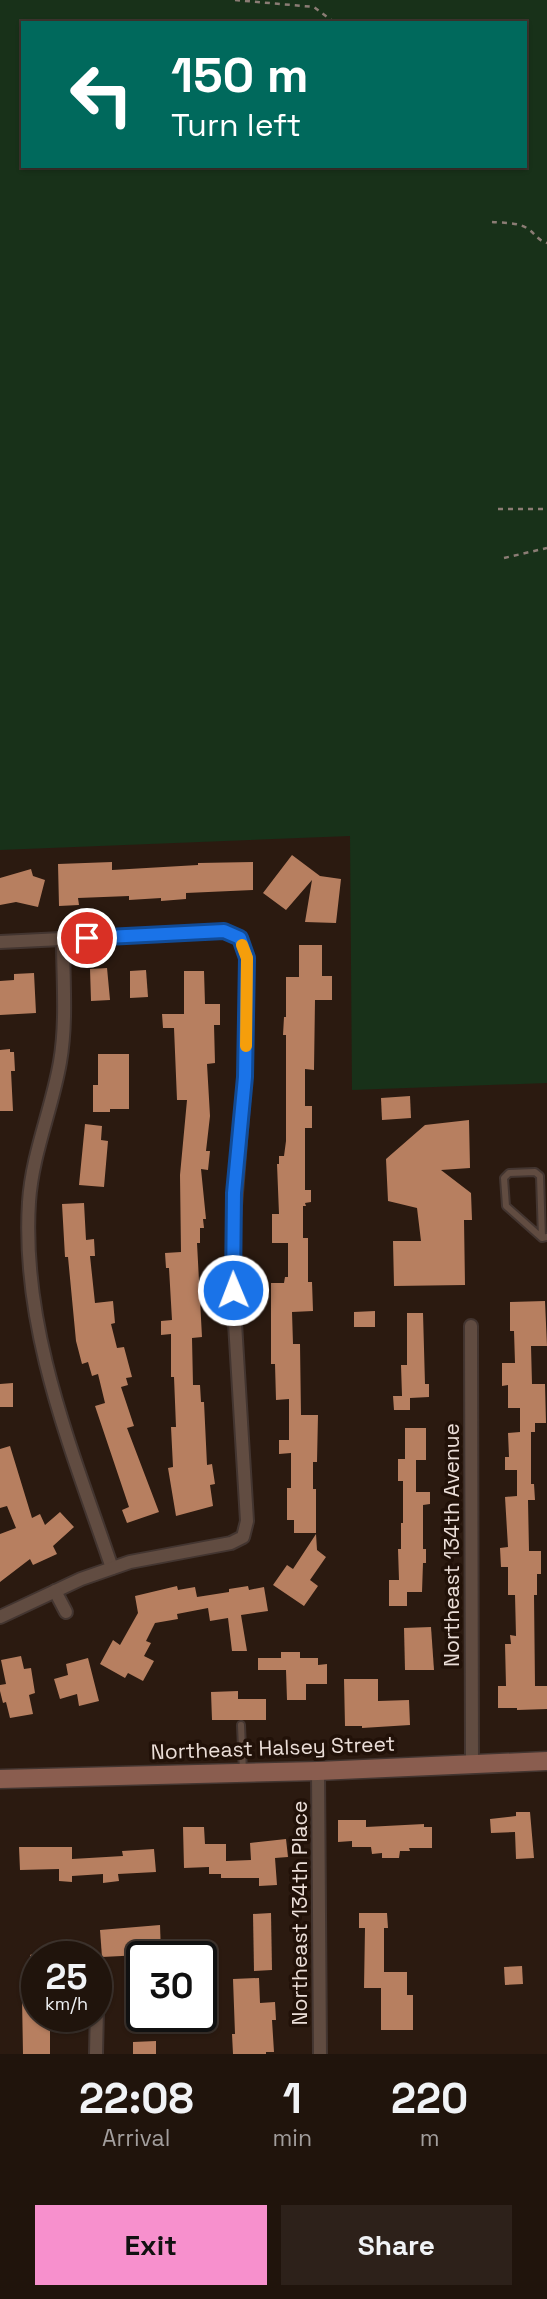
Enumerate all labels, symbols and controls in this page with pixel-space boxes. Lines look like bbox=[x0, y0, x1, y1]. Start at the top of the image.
text: 150 m bbox=[171, 44, 309, 106]
icon: left bbox=[56, 49, 147, 140]
text: Turn left bbox=[171, 105, 301, 145]
pin bbox=[57, 908, 117, 968]
icon: arrive bbox=[68, 919, 106, 957]
position arrow bbox=[196, 1253, 270, 1327]
street label: Northeast 134th Avenue bbox=[438, 1423, 465, 1667]
street label: Northeast Halsey Street bbox=[150, 1730, 396, 1765]
street label: Northeast 134th Place bbox=[286, 1801, 313, 2025]
speed limit sign: 30 bbox=[126, 1941, 217, 2032]
text: 25 bbox=[46, 1955, 87, 1999]
text: km/h bbox=[45, 1992, 88, 2015]
text: 22:08 bbox=[79, 2072, 194, 2125]
text: 1 bbox=[283, 2072, 302, 2125]
text: 220 bbox=[391, 2072, 468, 2125]
text: Arrival bbox=[102, 2123, 170, 2153]
text: min bbox=[273, 2123, 312, 2153]
text: m bbox=[420, 2123, 439, 2153]
button: Exit bbox=[35, 2205, 267, 2285]
button: Share bbox=[281, 2205, 512, 2285]

